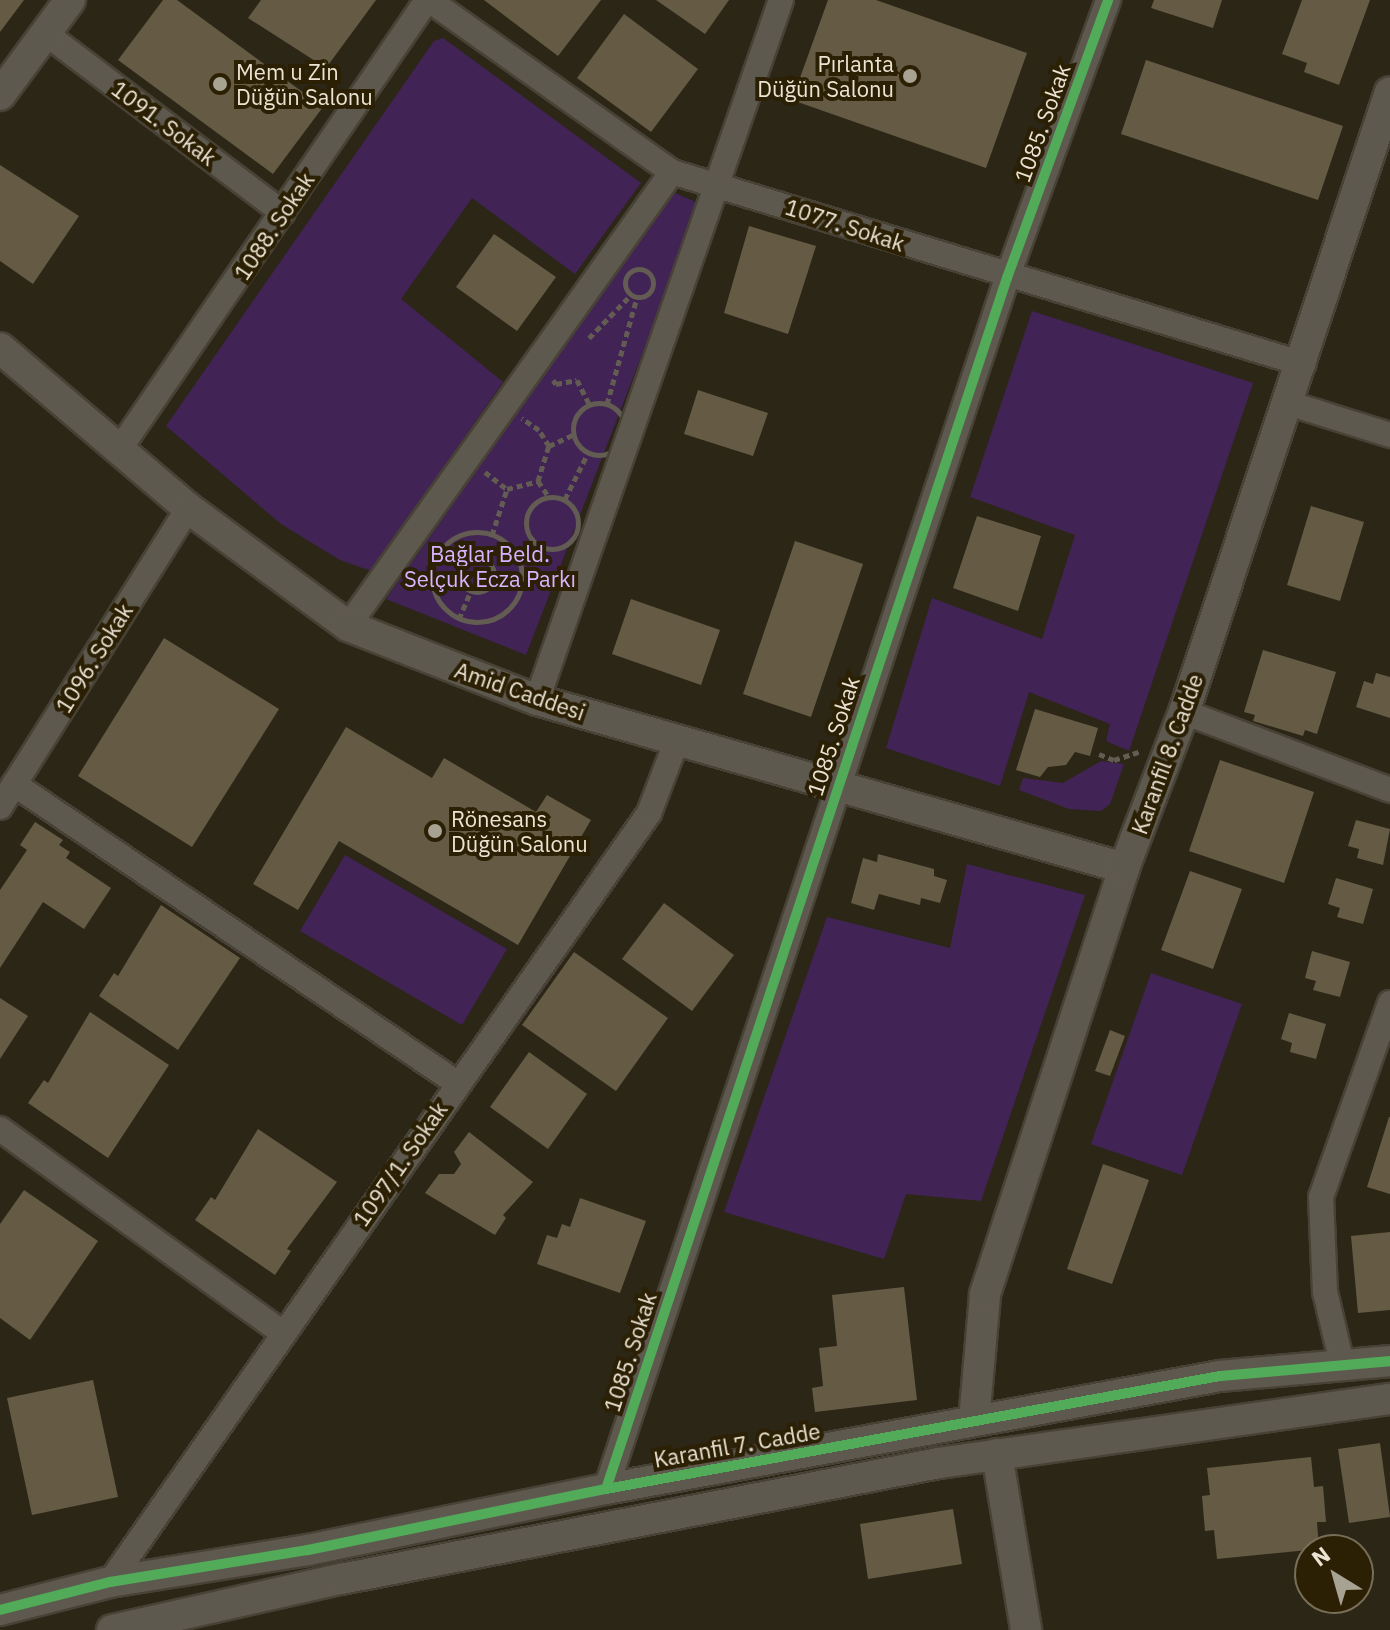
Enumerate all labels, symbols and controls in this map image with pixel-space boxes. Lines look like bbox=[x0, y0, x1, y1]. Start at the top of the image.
place label: Pırlanta Düğün Salonu bbox=[757, 50, 894, 102]
place label: Mem u Zin Düğün Salonu bbox=[236, 58, 373, 110]
street label: 1085. Sokak bbox=[1008, 60, 1076, 186]
marker: Pırlanta Düğün Salonu bbox=[901, 67, 919, 85]
street label: 1091. Sokak bbox=[107, 75, 221, 171]
marker: Mem u Zin Düğün Salonu bbox=[211, 75, 229, 93]
street label: 1088. Sokak bbox=[228, 167, 320, 285]
street label: 1077. Sokak bbox=[782, 193, 908, 257]
park label: Bağlar Beld. Selçuk Ecza Parkı bbox=[404, 540, 576, 592]
street label: 1096. Sokak bbox=[50, 598, 138, 718]
street label: Amid Caddesi bbox=[451, 656, 589, 726]
street label: Karanfil 8. Cadde bbox=[1126, 670, 1208, 838]
street label: 1085. Sokak bbox=[801, 673, 865, 799]
place label: Rönesans Düğün Salonu bbox=[451, 805, 588, 856]
marker: Rönesans Düğün Salonu bbox=[426, 822, 444, 840]
street label: 1097/1. Sokak bbox=[347, 1097, 453, 1231]
street label: 1085. Sokak bbox=[598, 1289, 662, 1415]
street label: Karanfil 7. Cadde bbox=[652, 1417, 822, 1473]
north arrow bbox=[1294, 1534, 1374, 1614]
text: N bbox=[1305, 1540, 1336, 1572]

